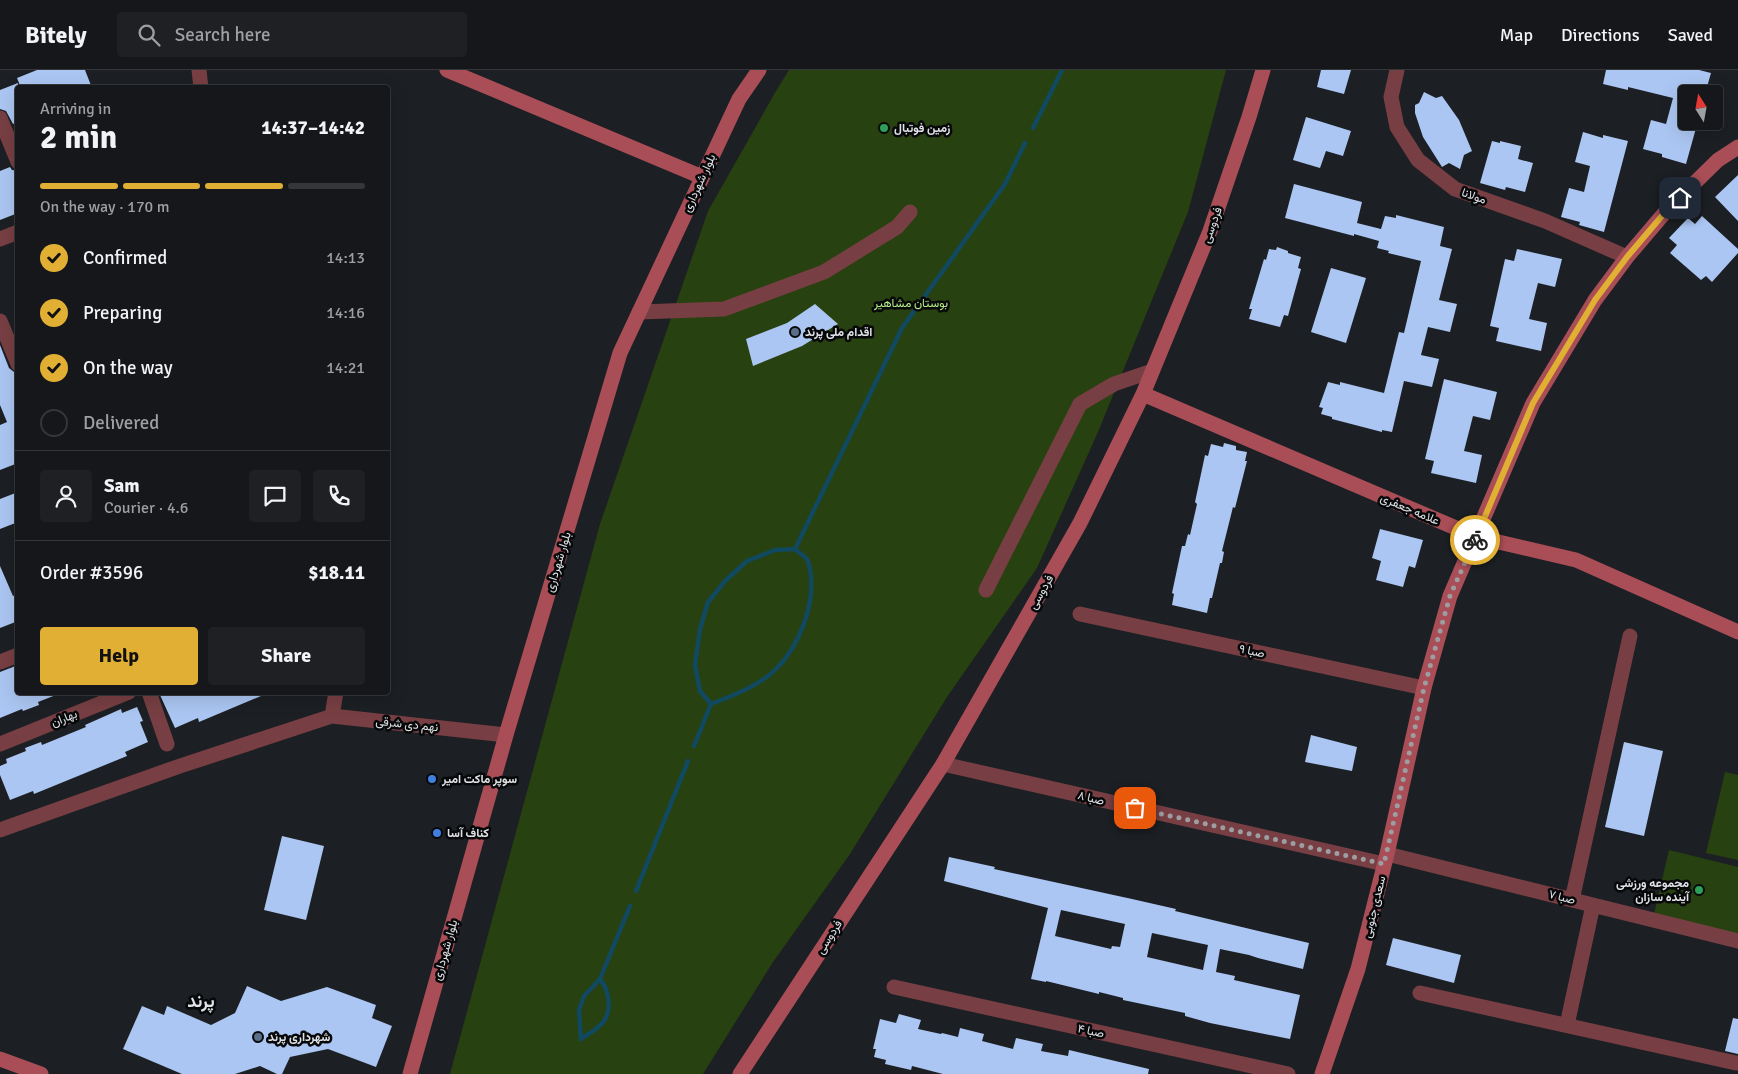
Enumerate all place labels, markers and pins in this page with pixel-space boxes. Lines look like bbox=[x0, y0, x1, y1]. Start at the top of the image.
place label: زمین فوتبال bbox=[894, 121, 950, 136]
marker: زمین فوتبال bbox=[878, 122, 890, 134]
pin bbox=[1659, 177, 1701, 219]
place label: اقدام ملی پرند bbox=[805, 325, 872, 340]
marker: اقدام ملی پرند bbox=[789, 326, 801, 338]
place label: سوپر ماکت امیر bbox=[441, 772, 517, 787]
marker: سوپر ماکت امیر bbox=[426, 773, 438, 785]
pin bbox=[1114, 787, 1156, 829]
place label: کناف آسا bbox=[447, 826, 490, 841]
marker: کناف آسا bbox=[431, 827, 443, 839]
place label: مجموعه ورزشی آینده سازان bbox=[1616, 876, 1690, 905]
marker: مجموعه ورزشی آینده سازان bbox=[1693, 884, 1705, 896]
place label: شهرداری پرند bbox=[268, 1030, 331, 1045]
marker: شهرداری پرند bbox=[252, 1031, 264, 1043]

